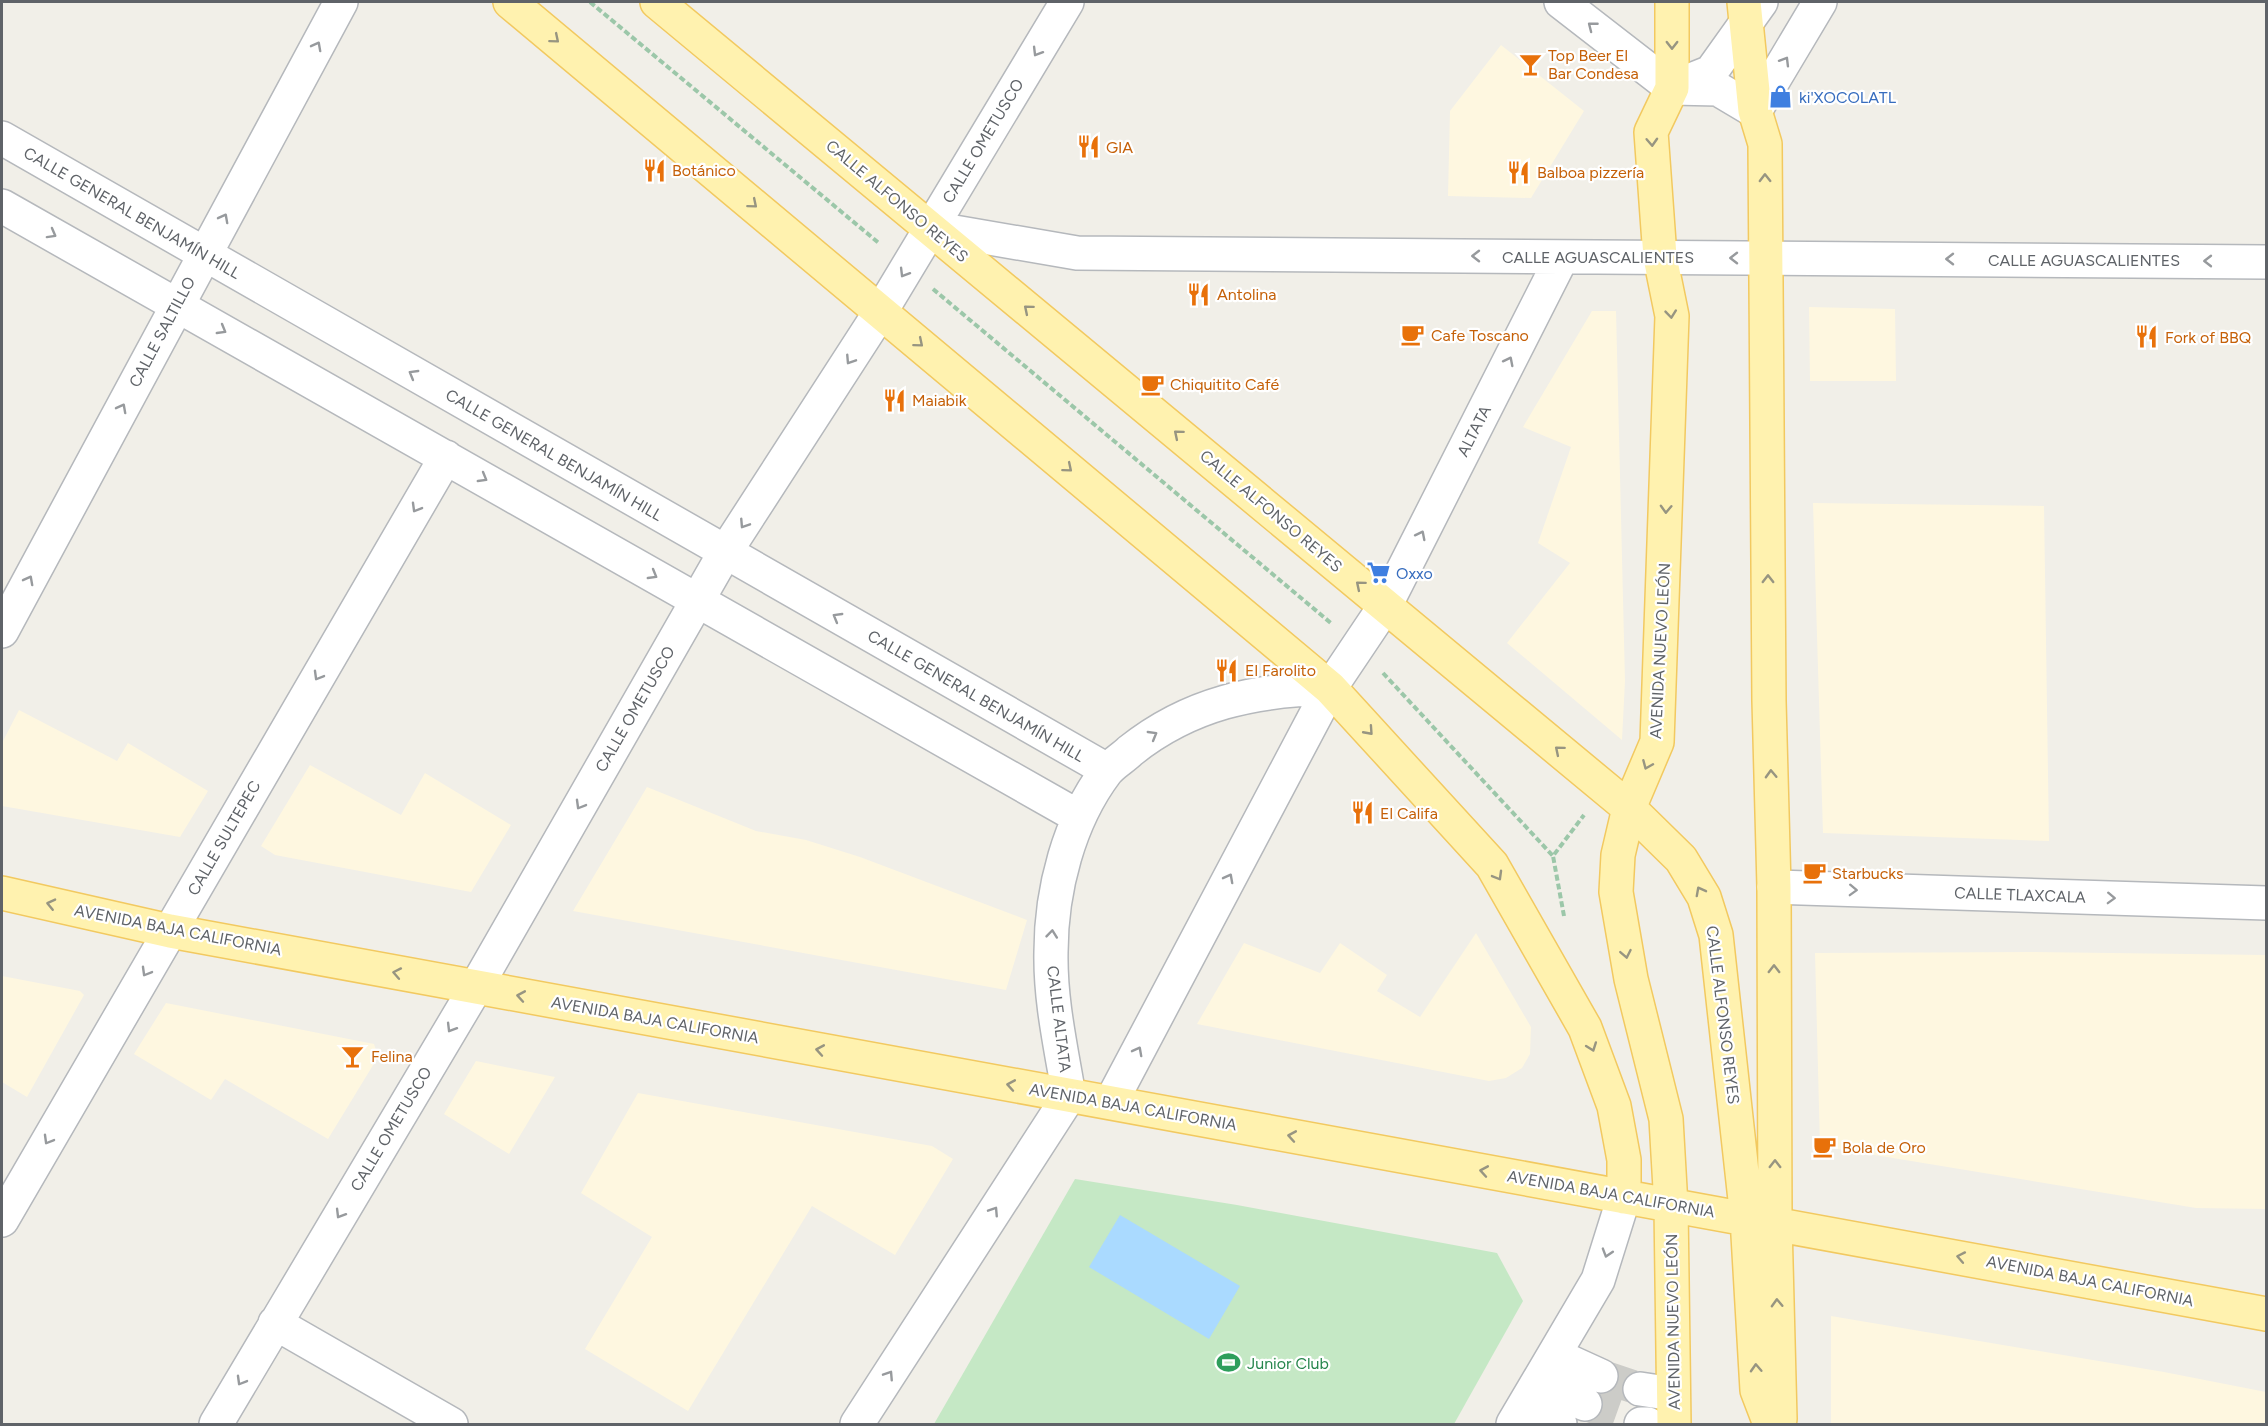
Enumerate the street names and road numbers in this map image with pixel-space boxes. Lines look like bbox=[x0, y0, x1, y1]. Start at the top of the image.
street label: CALLE OMETUSCO bbox=[938, 75, 1028, 207]
street label: CALLE ALFONSO REYES bbox=[822, 136, 972, 266]
street label: CALLE GENERAL BENJAMÍN HILL bbox=[20, 143, 244, 283]
street label: CALLE AGUASCALIENTES bbox=[1502, 248, 1694, 267]
street label: CALLE AGUASCALIENTES bbox=[1988, 251, 2180, 270]
street label: CALLE SALTILLO bbox=[125, 274, 199, 390]
street label: CALLE GENERAL BENJAMÍN HILL bbox=[442, 385, 666, 525]
street label: ALTATA bbox=[1453, 402, 1495, 460]
street label: CALLE ALFONSO REYES bbox=[1196, 446, 1346, 576]
street label: AVENIDA NUEVO LEÓN bbox=[1646, 562, 1674, 740]
street label: CALLE GENERAL BENJAMÍN HILL bbox=[864, 626, 1088, 766]
street label: CALLE OMETUSCO bbox=[591, 643, 679, 775]
street label: CALLE SULTEPEC bbox=[183, 777, 265, 899]
street label: CALLE TLAXCALA bbox=[1954, 883, 2086, 907]
street label: AVENIDA BAJA CALIFORNIA bbox=[73, 901, 283, 959]
street label: CALLE ALFONSO REYES bbox=[1703, 925, 1743, 1106]
street label: CALLE ALTATA bbox=[1043, 965, 1075, 1074]
street label: AVENIDA BAJA CALIFORNIA bbox=[550, 992, 760, 1048]
street label: CALLE OMETUSCO bbox=[346, 1063, 436, 1195]
street label: AVENIDA BAJA CALIFORNIA bbox=[1028, 1079, 1238, 1135]
street label: AVENIDA BAJA CALIFORNIA bbox=[1506, 1166, 1716, 1222]
street label: AVENIDA NUEVO LEÓN bbox=[1662, 1234, 1684, 1410]
street label: AVENIDA BAJA CALIFORNIA bbox=[1985, 1252, 2195, 1310]

